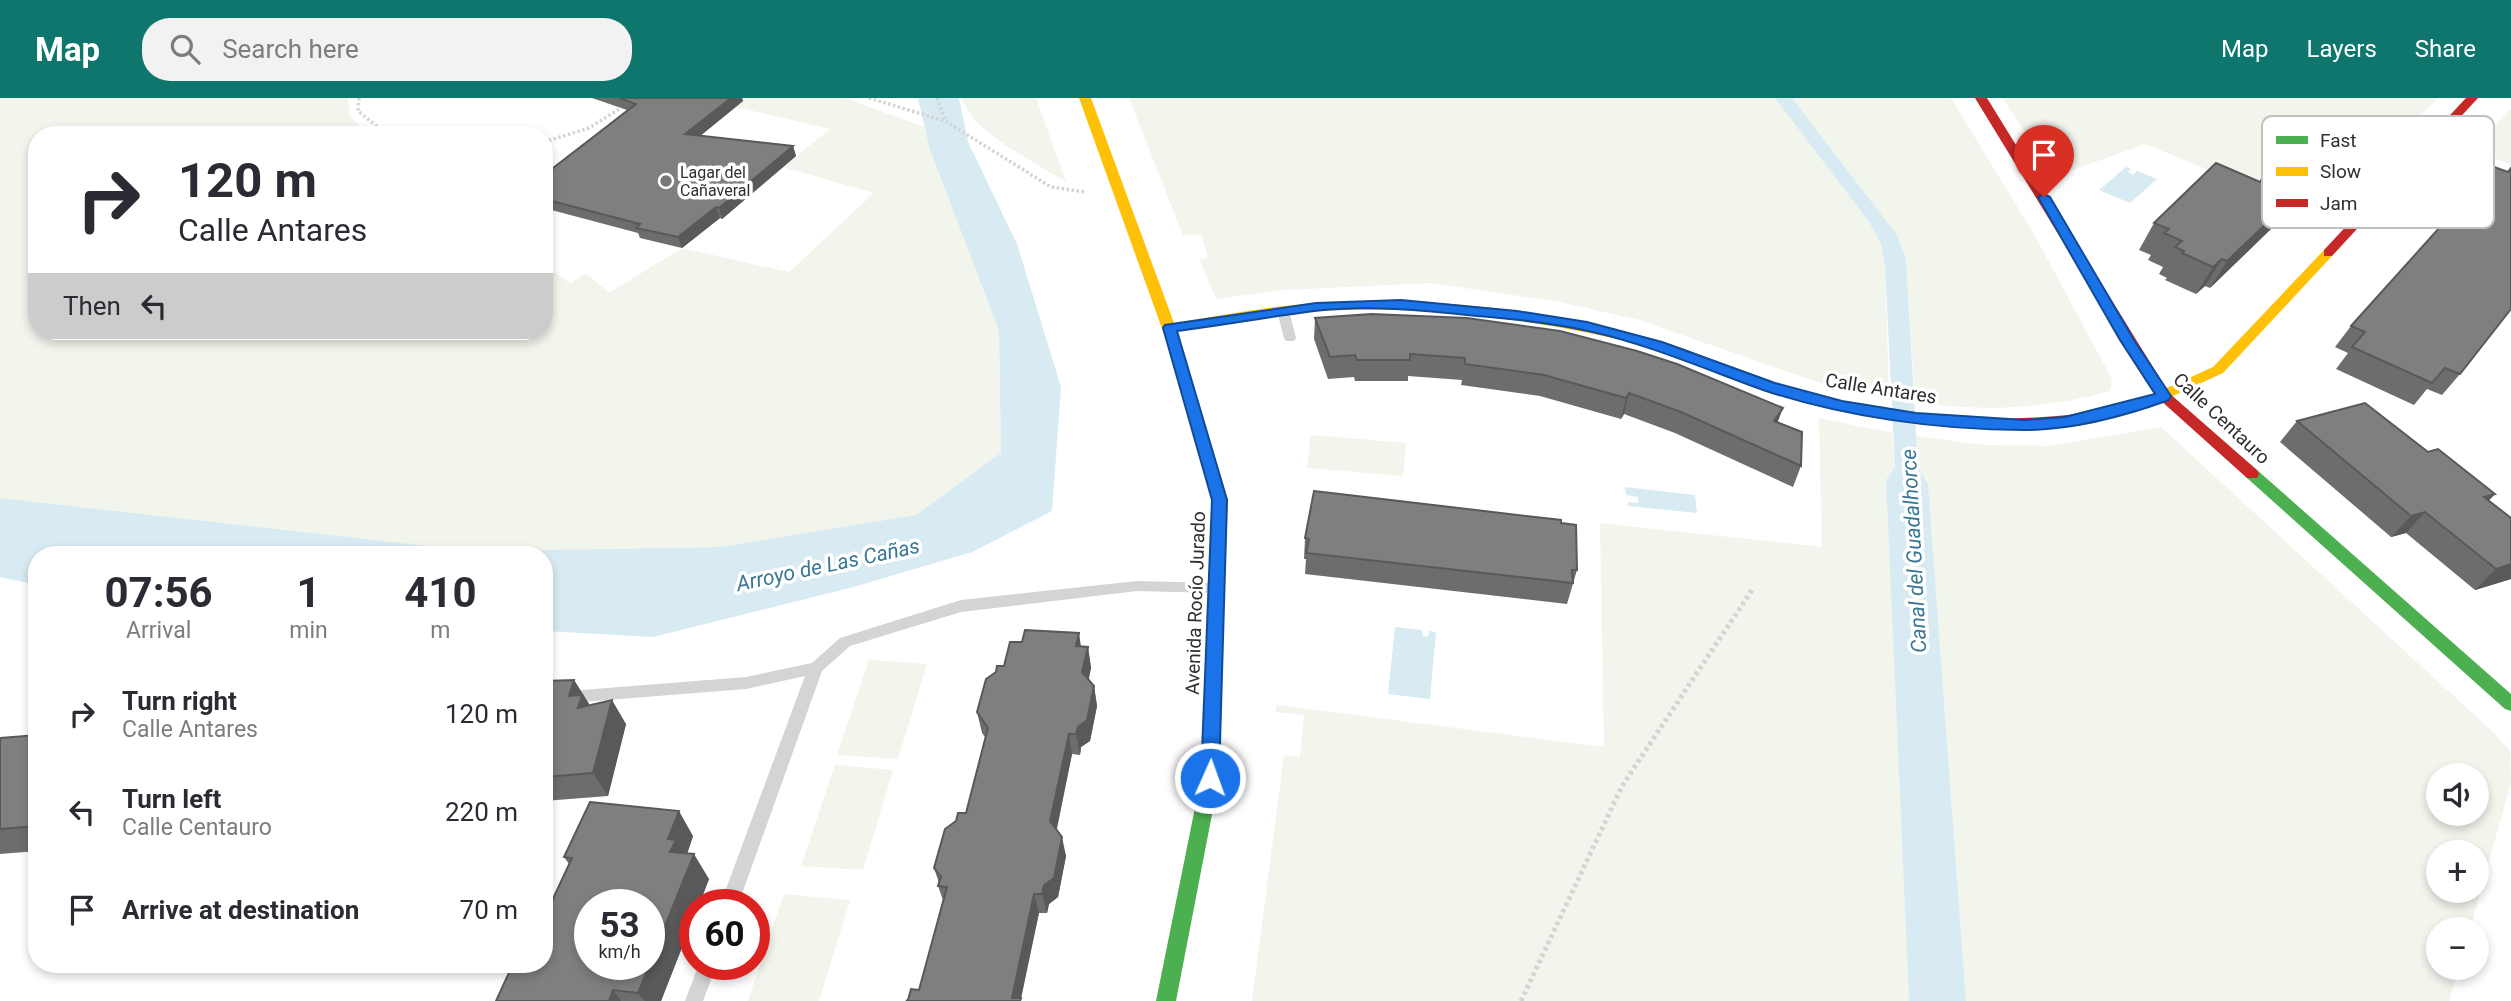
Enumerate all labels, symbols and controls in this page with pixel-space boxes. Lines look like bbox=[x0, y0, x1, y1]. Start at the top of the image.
search box bbox=[142, 18, 632, 81]
text: Map bbox=[35, 30, 100, 69]
icon: search bbox=[166, 30, 204, 68]
text: Search here bbox=[222, 34, 359, 64]
text: Map bbox=[2221, 35, 2269, 63]
text: Layers bbox=[2307, 35, 2377, 63]
text: Share bbox=[2415, 35, 2476, 63]
legend bbox=[2262, 116, 2494, 228]
pin bbox=[2014, 125, 2074, 197]
text: Fast bbox=[2320, 129, 2357, 152]
icon: arrive bbox=[2025, 136, 2063, 174]
text: 120 m bbox=[178, 152, 317, 209]
icon: right bbox=[63, 154, 154, 245]
text: Slow bbox=[2320, 160, 2361, 183]
place label: Lagar del Cañaveral bbox=[680, 163, 750, 200]
marker: Lagar del Cañaveral bbox=[658, 173, 674, 189]
text: Jam bbox=[2320, 192, 2357, 215]
text: Calle Antares bbox=[178, 211, 367, 249]
icon: left bbox=[135, 287, 173, 325]
text: Then bbox=[63, 291, 121, 321]
street label: Calle Antares bbox=[1824, 368, 1938, 409]
street label: Calle Centauro bbox=[2169, 368, 2275, 469]
water label: Canal del Guadalhorce bbox=[1897, 448, 1931, 653]
street label: Avenida Rocío Jurado bbox=[1181, 511, 1210, 695]
water label: Arroyo de Las Cañas bbox=[733, 534, 922, 596]
text: 07:56 bbox=[105, 568, 213, 617]
text: 1 bbox=[296, 568, 321, 617]
text: 410 bbox=[404, 568, 477, 617]
text: Arrival bbox=[126, 617, 191, 644]
text: min bbox=[289, 617, 328, 644]
text: m bbox=[430, 617, 450, 644]
text: Turn right bbox=[122, 686, 237, 716]
icon: right bbox=[63, 695, 101, 733]
text: 120 m bbox=[445, 699, 518, 729]
text: Calle Antares bbox=[122, 716, 258, 743]
position arrow bbox=[1173, 741, 1247, 815]
map controls bbox=[2426, 763, 2489, 980]
button: sound bbox=[2426, 763, 2489, 826]
text: Turn left bbox=[122, 784, 221, 814]
icon: left bbox=[63, 793, 101, 831]
text: 220 m bbox=[445, 797, 518, 827]
text: Calle Centauro bbox=[122, 814, 272, 841]
button: + bbox=[2426, 840, 2489, 903]
speed limit sign: 60 bbox=[679, 889, 770, 980]
icon: arrive bbox=[63, 891, 101, 929]
text: Arrive at destination bbox=[122, 895, 359, 925]
text: 70 m bbox=[460, 895, 518, 925]
text: 53 bbox=[599, 905, 640, 946]
button: − bbox=[2426, 917, 2489, 980]
text: km/h bbox=[598, 941, 641, 962]

